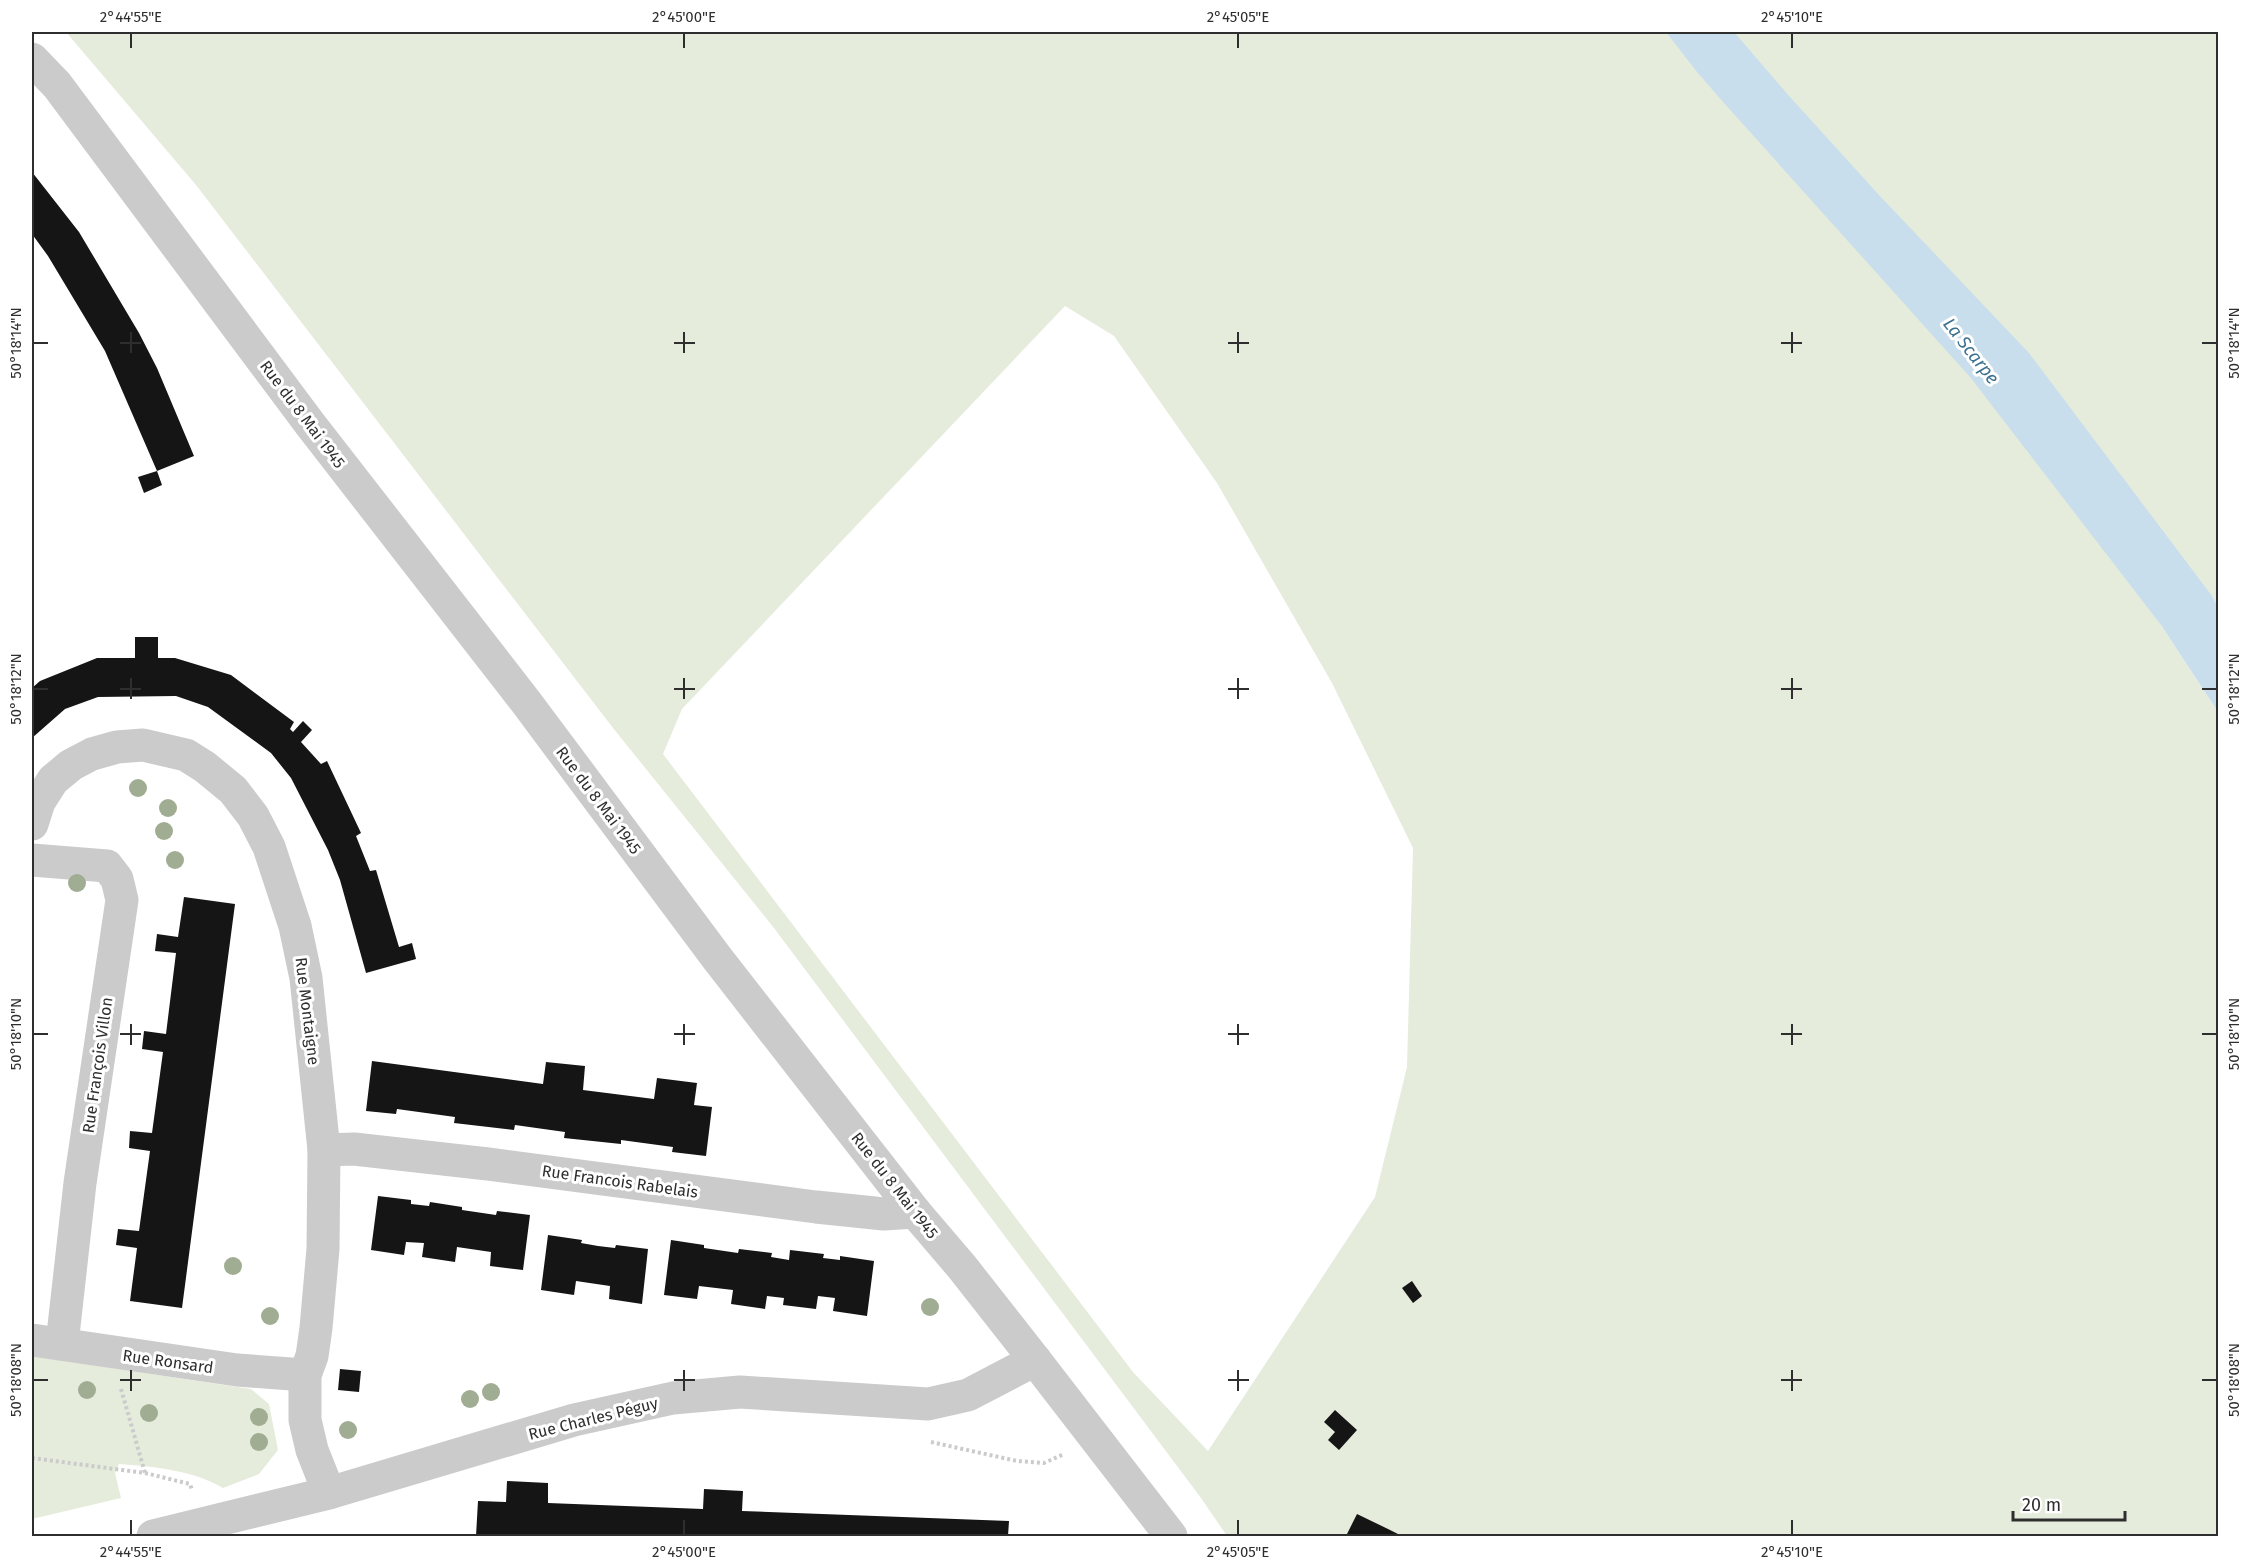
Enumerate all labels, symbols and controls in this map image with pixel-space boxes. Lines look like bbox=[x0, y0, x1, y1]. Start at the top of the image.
text: 2°44'55"E bbox=[100, 8, 162, 26]
text: 2°45'00"E bbox=[652, 8, 716, 26]
text: 2°45'05"E bbox=[1207, 8, 1269, 26]
text: 2°45'10"E bbox=[1761, 8, 1823, 26]
text: 50°18'14"N bbox=[7, 307, 25, 379]
text: 50°18'14"N bbox=[2225, 307, 2243, 379]
water label: La Scarpe bbox=[1938, 314, 2004, 388]
street label: Rue du 8 Mai 1945 bbox=[256, 357, 349, 472]
text: 50°18'12"N bbox=[7, 653, 25, 725]
text: 50°18'12"N bbox=[2225, 653, 2243, 725]
street label: Rue du 8 Mai 1945 bbox=[552, 743, 645, 858]
street label: Rue Montaigne bbox=[291, 956, 324, 1066]
street label: Rue François Villon bbox=[79, 996, 117, 1134]
text: 50°18'10"N bbox=[7, 998, 25, 1070]
text: 50°18'10"N bbox=[2225, 998, 2243, 1070]
street label: Rue du 8 Mai 1945 bbox=[847, 1128, 942, 1242]
street label: Rue Francois Rabelais bbox=[541, 1161, 699, 1202]
text: 50°18'08"N bbox=[7, 1343, 25, 1417]
text: 50°18'08"N bbox=[2225, 1343, 2243, 1417]
street label: Rue Ronsard bbox=[121, 1346, 215, 1377]
street label: Rue Charles Péguy bbox=[526, 1393, 660, 1444]
scale bar bbox=[2013, 1484, 2126, 1522]
text: 20 m bbox=[2022, 1494, 2061, 1516]
text: 2°44'55"E bbox=[100, 1543, 162, 1561]
text: 2°45'00"E bbox=[652, 1543, 716, 1561]
text: 2°45'05"E bbox=[1207, 1543, 1269, 1561]
text: 2°45'10"E bbox=[1761, 1543, 1823, 1561]

